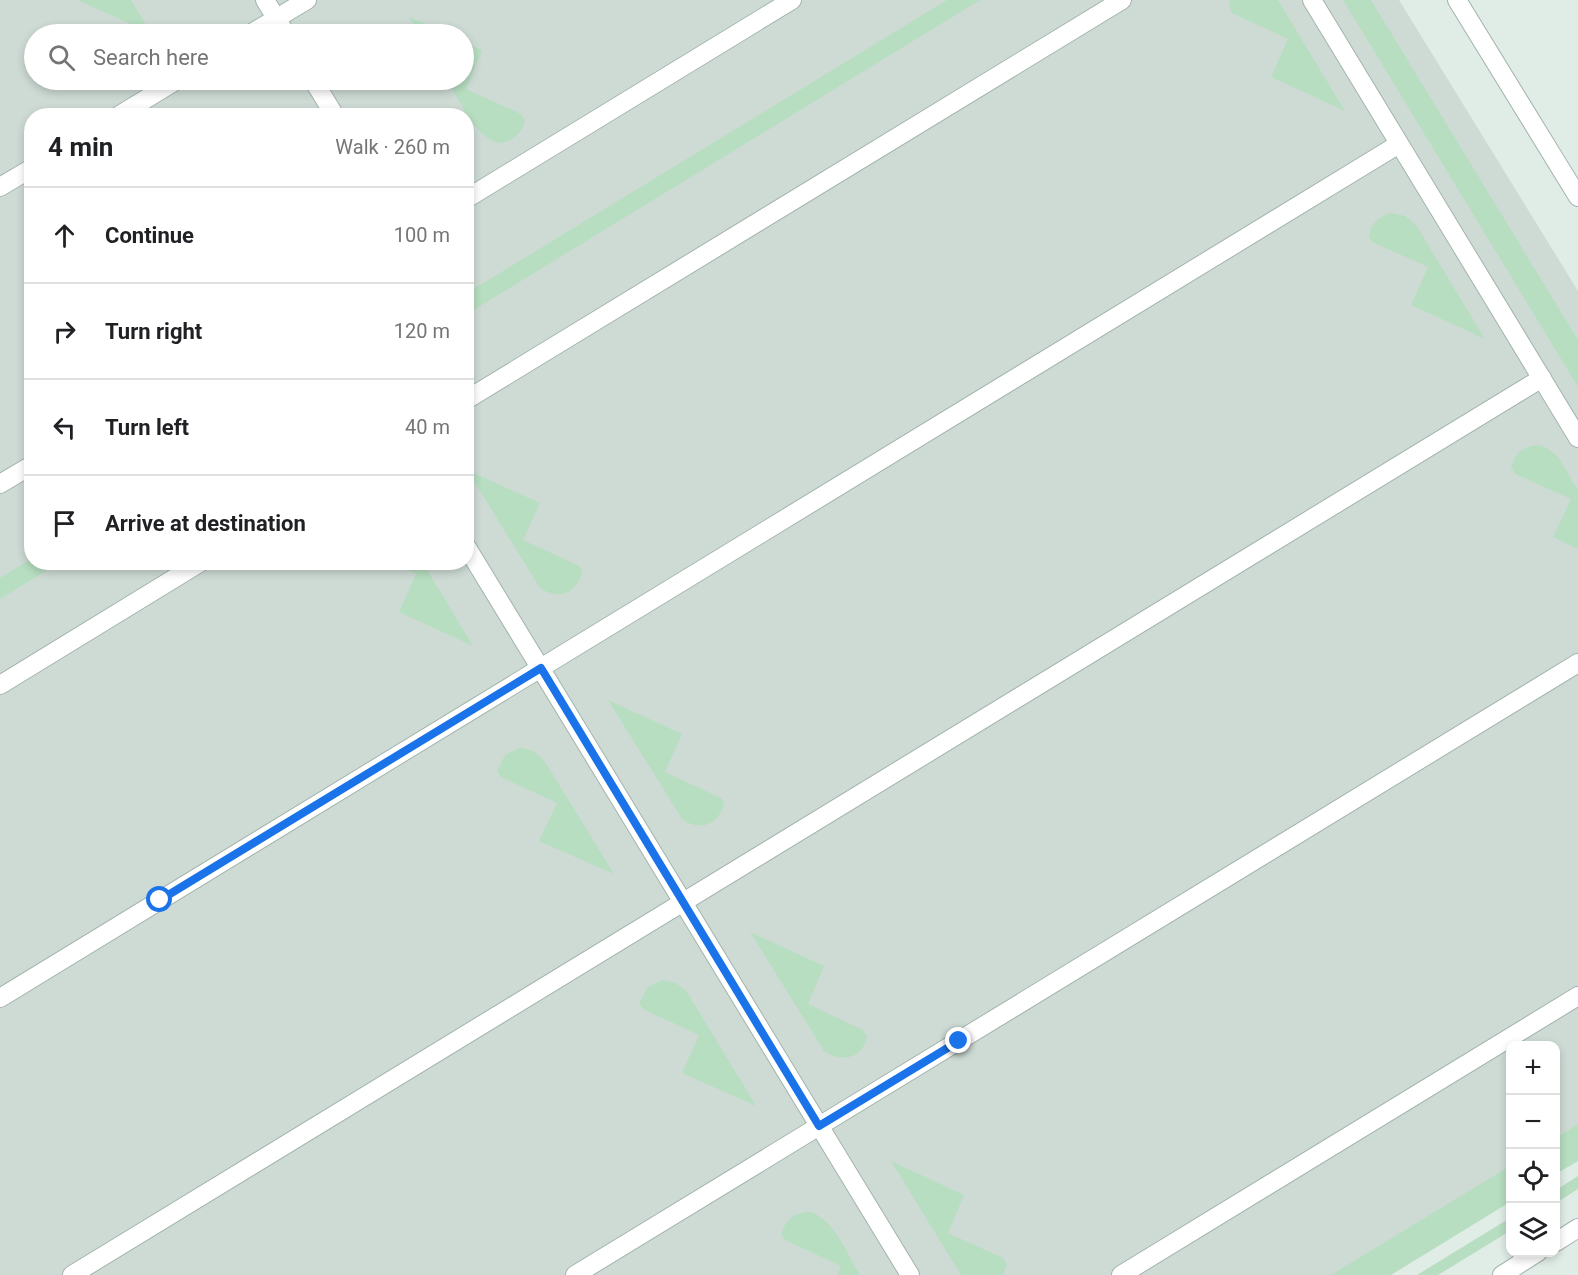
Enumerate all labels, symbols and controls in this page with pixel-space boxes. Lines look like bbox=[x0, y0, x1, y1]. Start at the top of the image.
search box bbox=[24, 24, 474, 90]
icon: search bbox=[45, 41, 78, 74]
text: Search here bbox=[93, 45, 209, 70]
text: 4 min bbox=[48, 132, 113, 162]
text: Walk · 260 m bbox=[335, 135, 450, 159]
icon: ahead bbox=[48, 219, 81, 252]
text: Continue bbox=[105, 223, 194, 248]
text: 100 m bbox=[394, 223, 450, 247]
icon: right bbox=[48, 315, 81, 348]
text: Turn right bbox=[105, 319, 202, 344]
text: 120 m bbox=[394, 319, 450, 343]
icon: left bbox=[48, 411, 81, 444]
text: Turn left bbox=[105, 415, 189, 440]
text: 40 m bbox=[405, 415, 450, 439]
icon: arrive bbox=[48, 507, 81, 540]
text: Arrive at destination bbox=[105, 511, 306, 536]
route start bbox=[146, 886, 172, 912]
route end bbox=[945, 1027, 971, 1053]
map controls bbox=[1506, 1041, 1560, 1257]
button: + bbox=[1506, 1041, 1560, 1095]
button: − bbox=[1506, 1095, 1560, 1149]
button: locate bbox=[1506, 1149, 1560, 1203]
button: layers bbox=[1506, 1203, 1560, 1257]

